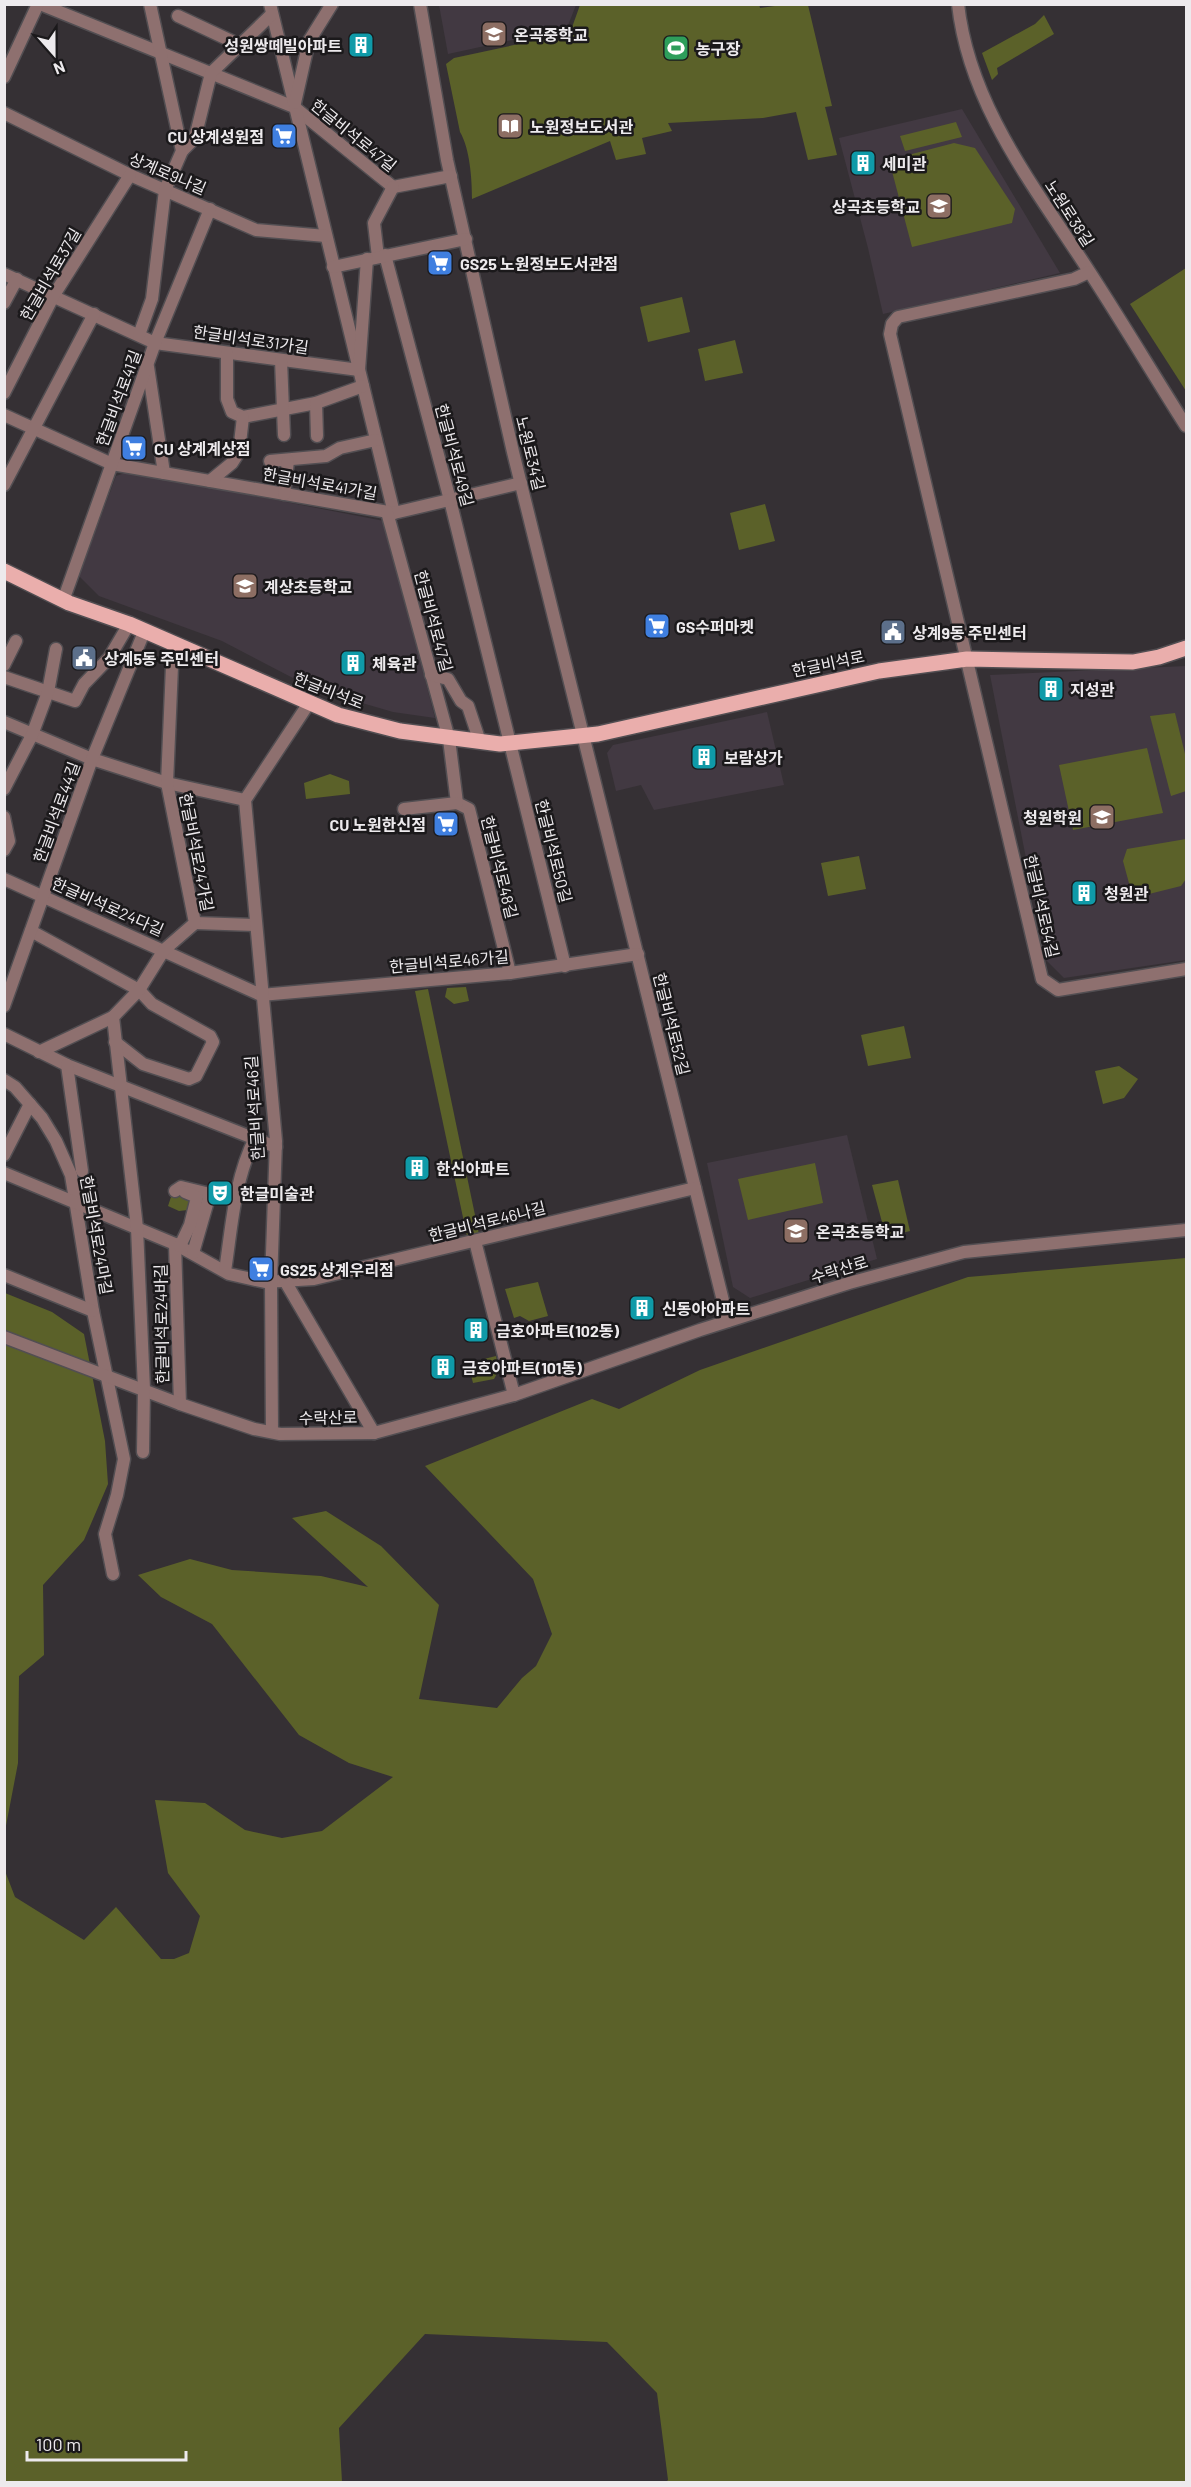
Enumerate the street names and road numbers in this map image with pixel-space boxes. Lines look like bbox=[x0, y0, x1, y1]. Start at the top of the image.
street label: 한글비석로47길 bbox=[308, 95, 400, 175]
street label: 상계로9나길 bbox=[127, 148, 209, 198]
street label: 노원로38길 bbox=[1041, 176, 1099, 250]
street label: 한글비석로37길 bbox=[16, 224, 84, 324]
street label: 한글비석로31가길 bbox=[192, 321, 310, 357]
street label: 한글비석로41길 bbox=[92, 347, 144, 449]
street label: 한글비석로49길 bbox=[432, 402, 478, 508]
street label: 노원로34길 bbox=[513, 414, 549, 492]
street label: 한글비석로41가길 bbox=[261, 464, 379, 502]
street label: 한글비석로47길 bbox=[411, 568, 457, 674]
street label: 한글비석로 bbox=[790, 646, 866, 680]
street label: 한글비석로 bbox=[291, 668, 367, 712]
street label: 한글비석로44길 bbox=[29, 759, 83, 865]
street label: 한글비석로24가길 bbox=[176, 791, 218, 913]
street label: 한글비석로50길 bbox=[532, 797, 576, 905]
street label: 한글비석로48길 bbox=[478, 814, 522, 920]
street label: 한글비석로54길 bbox=[1021, 853, 1063, 959]
street label: 한글비석로24다길 bbox=[49, 873, 167, 939]
street label: 한글비석로46가길 bbox=[388, 946, 510, 976]
street label: 한글비석로52길 bbox=[650, 971, 694, 1077]
street label: 한글비석로46길 bbox=[241, 1055, 267, 1161]
street label: 한글비석로24마길 bbox=[77, 1174, 117, 1296]
street label: 한글비석로46나길 bbox=[426, 1197, 548, 1245]
street label: 수락산로 bbox=[808, 1251, 870, 1287]
street label: 한글비석로24바길 bbox=[150, 1264, 172, 1384]
street label: 수락산로 bbox=[298, 1407, 358, 1427]

